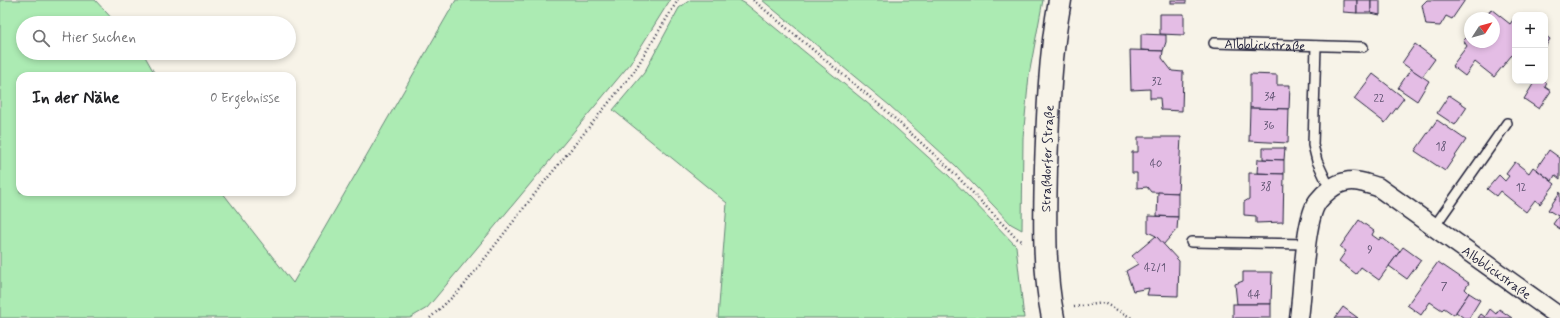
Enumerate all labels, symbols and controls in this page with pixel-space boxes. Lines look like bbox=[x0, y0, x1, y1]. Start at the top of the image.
north arrow bbox=[1464, 12, 1500, 48]
map controls bbox=[1512, 12, 1548, 84]
button: + bbox=[1512, 12, 1548, 48]
search box bbox=[16, 16, 296, 60]
icon: search bbox=[30, 27, 52, 49]
text: Hier suchen bbox=[62, 28, 136, 48]
street label: Albblickstraße bbox=[1224, 36, 1306, 55]
button: − bbox=[1512, 48, 1548, 84]
house number: 32 bbox=[1152, 75, 1163, 89]
text: In der Nähe bbox=[32, 87, 120, 109]
text: 0 Ergebnisse bbox=[210, 90, 280, 107]
house number: 34 bbox=[1264, 90, 1276, 104]
house number: 22 bbox=[1373, 92, 1385, 106]
street label: Straßdorfer Straße bbox=[1038, 105, 1059, 212]
house number: 36 bbox=[1263, 119, 1275, 133]
house number: 18 bbox=[1436, 140, 1446, 154]
house number: 40 bbox=[1150, 157, 1162, 171]
house number: 38 bbox=[1261, 180, 1272, 194]
house number: 12 bbox=[1516, 181, 1527, 195]
house number: 9 bbox=[1367, 243, 1373, 257]
street label: Albblickstraße bbox=[1458, 243, 1534, 304]
house number: 42/1 bbox=[1144, 261, 1166, 275]
house number: 7 bbox=[1441, 280, 1448, 294]
house number: 44 bbox=[1247, 288, 1261, 302]

